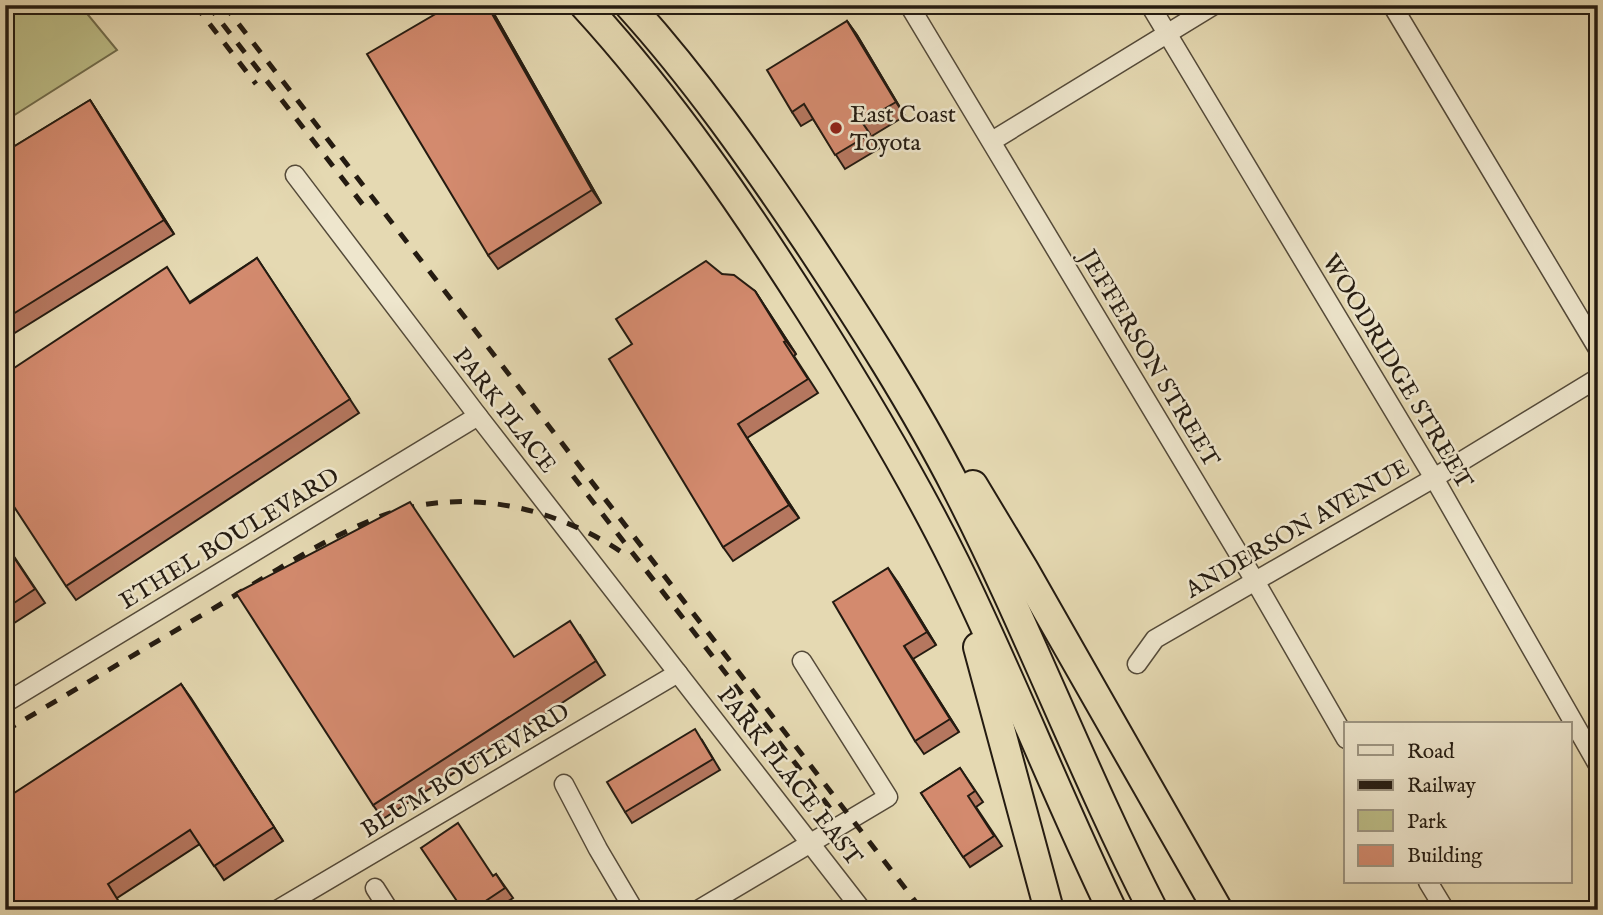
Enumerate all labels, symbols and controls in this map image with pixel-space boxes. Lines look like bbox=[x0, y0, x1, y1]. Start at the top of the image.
place label: East Coast Toyota bbox=[850, 100, 956, 159]
marker: East Coast Toyota bbox=[828, 120, 844, 136]
street label: JEFFERSON STREET bbox=[1070, 242, 1226, 474]
street label: WOODRIDGE STREET bbox=[1314, 249, 1479, 495]
street label: PARK PLACE bbox=[445, 342, 562, 480]
street label: ANDERSON AVENUE bbox=[1179, 452, 1415, 607]
street label: ETHEL BOULEVARD bbox=[114, 461, 345, 617]
street label: PARK PLACE EAST bbox=[709, 681, 869, 873]
street label: BLUM BOULEVARD bbox=[356, 697, 576, 846]
legend bbox=[1344, 722, 1572, 884]
text: Road bbox=[1407, 739, 1455, 766]
text: Railway bbox=[1407, 773, 1477, 800]
text: Park bbox=[1407, 809, 1448, 836]
text: Building bbox=[1407, 843, 1483, 870]

